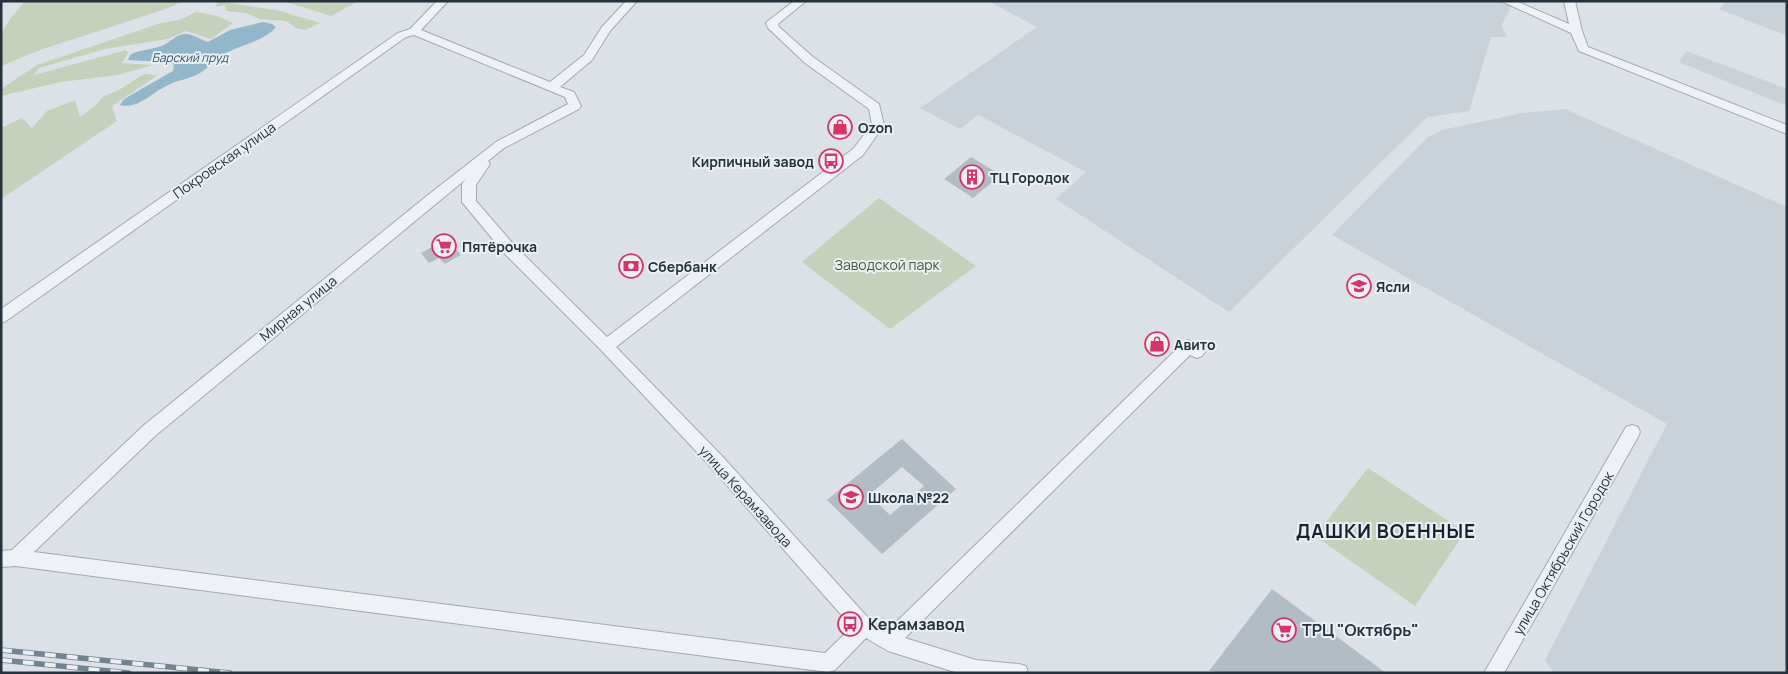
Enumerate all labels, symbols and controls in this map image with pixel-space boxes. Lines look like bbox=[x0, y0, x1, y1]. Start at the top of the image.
water label: Барский пруд bbox=[152, 49, 229, 66]
shop icon: Ozon bbox=[827, 114, 853, 140]
street label: Покровская улица bbox=[169, 117, 279, 203]
place label: Ozon bbox=[858, 118, 893, 137]
bus stop icon: Кирпичный завод bbox=[818, 148, 844, 174]
place label: Кирпичный завод bbox=[692, 152, 814, 171]
building icon: ТЦ Городок bbox=[959, 164, 985, 190]
place label: ТЦ Городок bbox=[990, 168, 1070, 187]
supermarket icon: Пятёрочка bbox=[431, 233, 457, 259]
place label: Пятёрочка bbox=[462, 237, 537, 256]
bank icon: Сбербанк bbox=[618, 253, 644, 279]
park label: Заводской парк bbox=[835, 255, 940, 274]
place label: Сбербанк bbox=[648, 257, 717, 276]
street label: Мирная улица bbox=[255, 271, 341, 345]
school or university icon: Ясли bbox=[1346, 273, 1372, 299]
place label: Ясли bbox=[1376, 277, 1410, 296]
shop icon: Авито bbox=[1144, 331, 1170, 357]
place label: Авито bbox=[1174, 335, 1216, 354]
street label: улица Керамзавода bbox=[695, 441, 797, 551]
street label: улица Октябрьский Городок bbox=[1508, 467, 1618, 638]
school or university icon: Школа №22 bbox=[838, 484, 864, 510]
place label: Школа №22 bbox=[868, 488, 949, 507]
district label: ДАШКИ ВОЕННЫЕ bbox=[1296, 518, 1476, 544]
bus stop icon: Керамзавод bbox=[837, 611, 863, 637]
place label: Керамзавод bbox=[868, 613, 965, 635]
supermarket icon: ТРЦ "Октябрь" bbox=[1271, 617, 1297, 643]
place label: ТРЦ "Октябрь" bbox=[1302, 619, 1419, 641]

